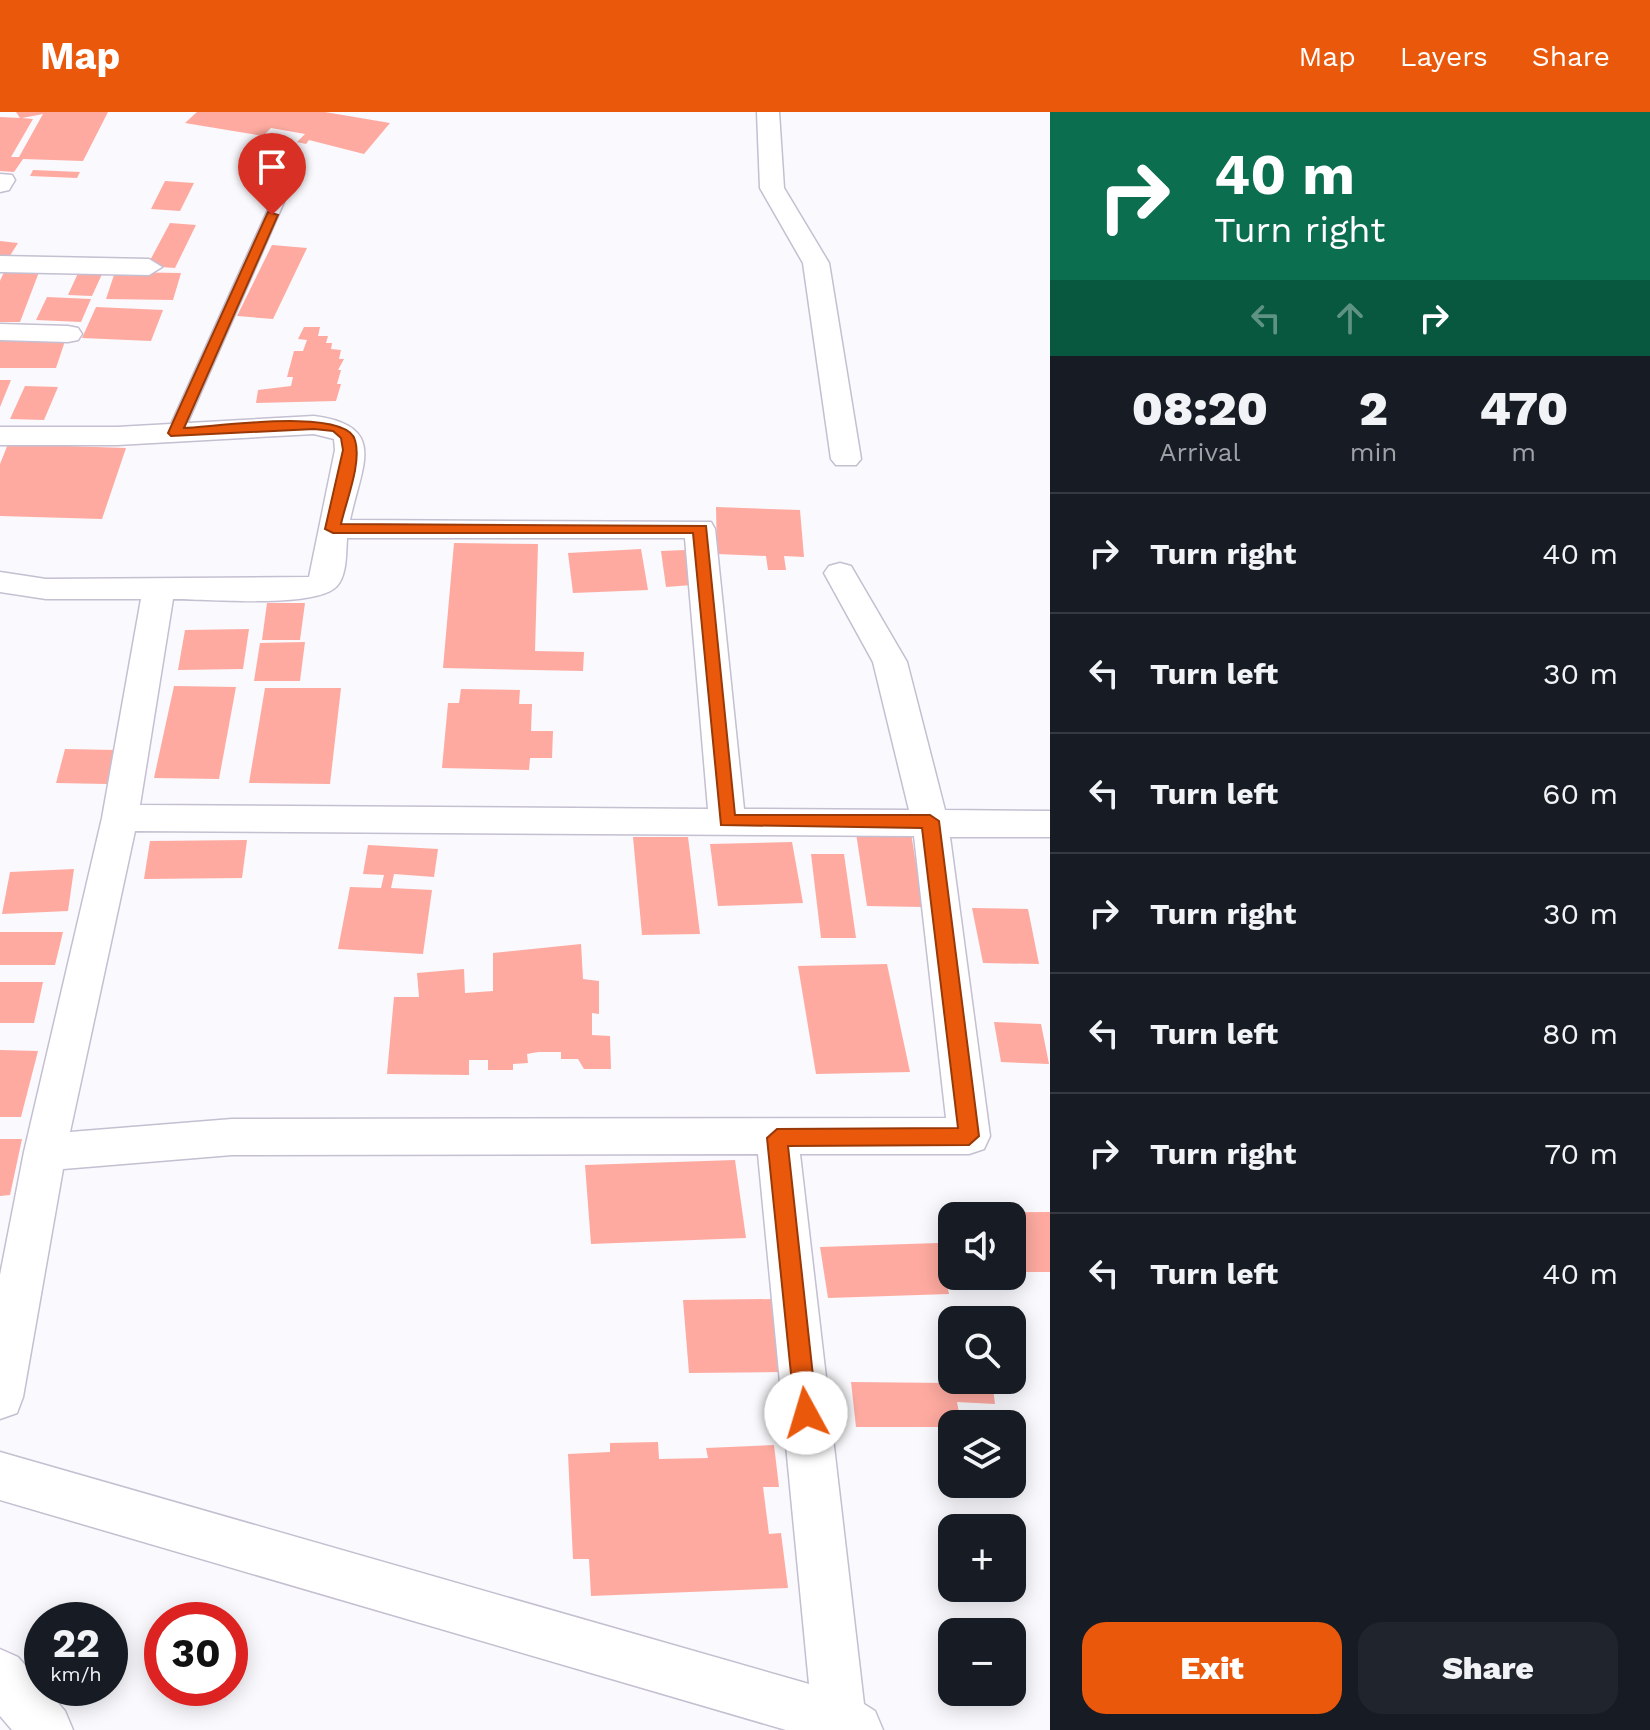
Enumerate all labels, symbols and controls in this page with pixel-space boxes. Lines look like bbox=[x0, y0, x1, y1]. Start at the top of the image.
text: Map bbox=[40, 34, 120, 78]
text: Map bbox=[1299, 40, 1356, 73]
text: Layers bbox=[1400, 40, 1488, 73]
text: Share bbox=[1532, 40, 1610, 73]
pin bbox=[238, 133, 306, 215]
text: 40 m bbox=[1214, 142, 1355, 208]
icon: right bbox=[1082, 144, 1186, 248]
icon: arrive bbox=[250, 145, 294, 189]
text: Turn right bbox=[1214, 209, 1385, 251]
icon: left bbox=[1244, 296, 1288, 340]
icon: ahead bbox=[1328, 296, 1372, 340]
icon: right bbox=[1412, 296, 1456, 340]
text: 08:20 bbox=[1132, 380, 1268, 437]
text: 2 bbox=[1359, 380, 1388, 437]
text: 470 bbox=[1479, 380, 1568, 437]
text: Arrival bbox=[1159, 437, 1240, 467]
text: min bbox=[1350, 437, 1397, 467]
text: m bbox=[1511, 437, 1536, 467]
icon: right bbox=[1082, 531, 1126, 575]
text: Turn right bbox=[1150, 536, 1296, 571]
text: 40 m bbox=[1542, 536, 1618, 571]
icon: left bbox=[1082, 651, 1126, 695]
text: Turn left bbox=[1150, 656, 1278, 691]
text: 30 m bbox=[1543, 656, 1618, 691]
icon: left bbox=[1082, 771, 1126, 815]
text: Turn left bbox=[1150, 776, 1278, 811]
text: 60 m bbox=[1542, 776, 1618, 811]
icon: right bbox=[1082, 891, 1126, 935]
text: Turn right bbox=[1150, 896, 1296, 931]
text: 30 m bbox=[1543, 896, 1618, 931]
icon: left bbox=[1082, 1011, 1126, 1055]
text: Turn left bbox=[1150, 1016, 1278, 1051]
text: 80 m bbox=[1542, 1016, 1618, 1051]
icon: right bbox=[1082, 1131, 1126, 1175]
text: Turn right bbox=[1150, 1136, 1296, 1171]
text: 70 m bbox=[1544, 1136, 1618, 1171]
map controls bbox=[938, 1202, 1026, 1706]
button: sound bbox=[938, 1202, 1026, 1290]
icon: left bbox=[1082, 1251, 1126, 1295]
text: Turn left bbox=[1150, 1256, 1278, 1291]
text: 40 m bbox=[1542, 1256, 1618, 1291]
button: search bbox=[938, 1306, 1026, 1394]
position arrow bbox=[764, 1371, 848, 1455]
button: layers bbox=[938, 1410, 1026, 1498]
button: + bbox=[938, 1514, 1026, 1602]
speed limit sign: 30 bbox=[144, 1602, 248, 1706]
button: − bbox=[938, 1618, 1026, 1706]
text: 22 bbox=[52, 1620, 100, 1667]
button: Exit bbox=[1082, 1622, 1342, 1714]
button: Share bbox=[1358, 1622, 1618, 1714]
text: km/h bbox=[50, 1662, 102, 1686]

